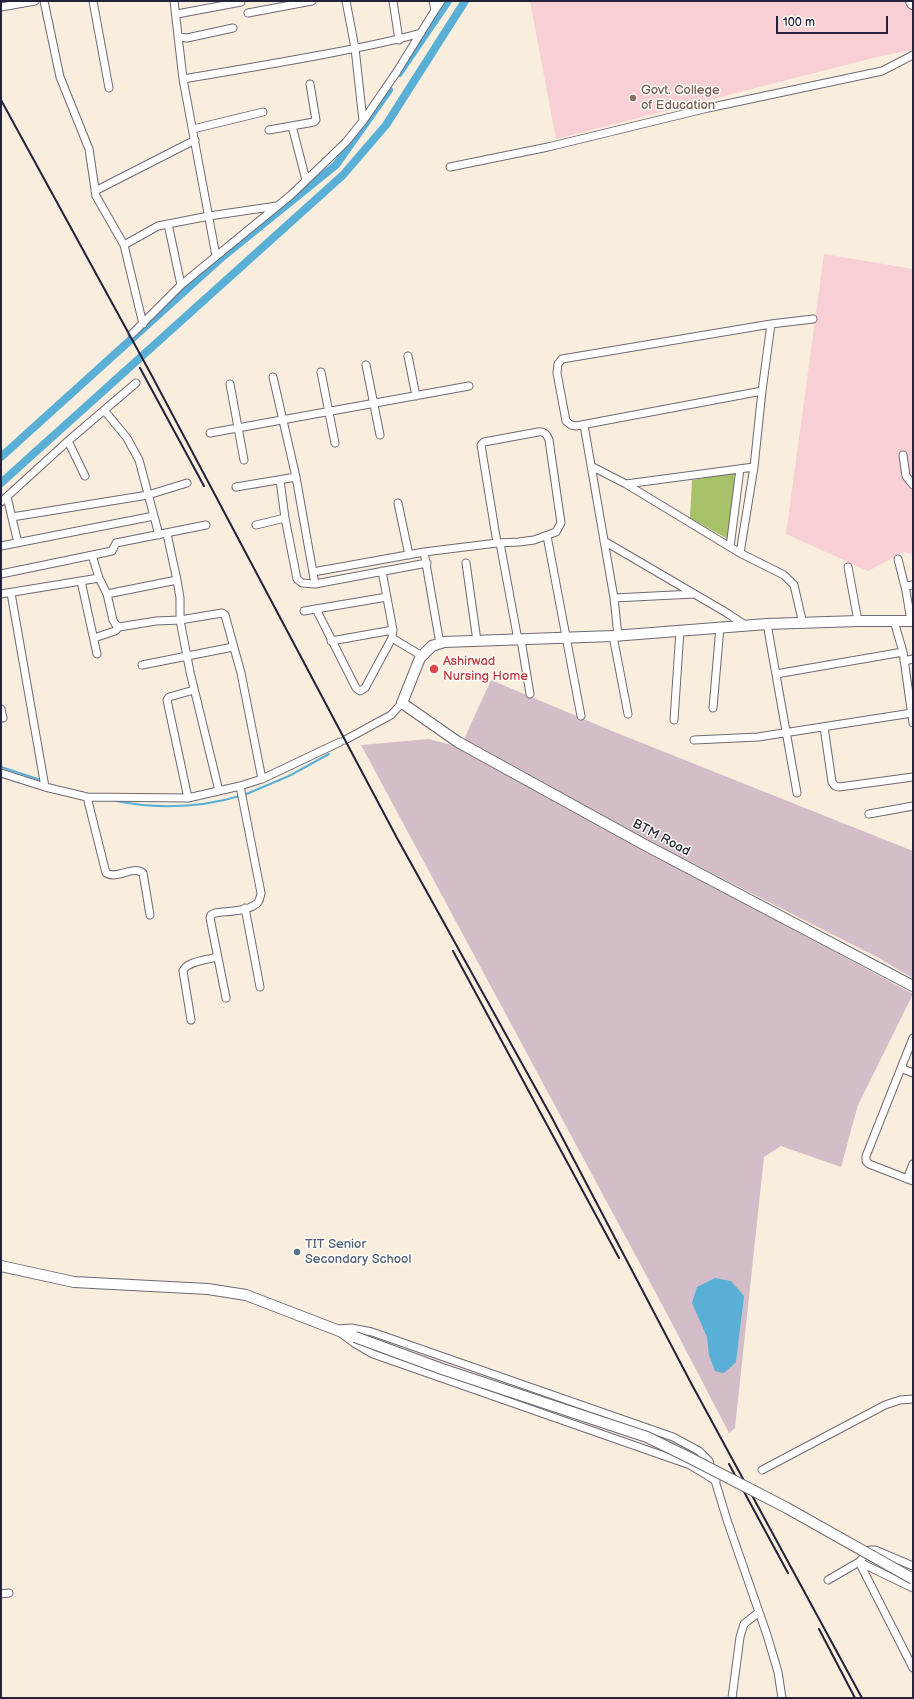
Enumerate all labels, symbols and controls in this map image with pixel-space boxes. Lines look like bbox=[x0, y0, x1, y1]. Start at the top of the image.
scale bar bbox=[778, 8, 890, 34]
text: 100 m bbox=[783, 15, 815, 30]
place label: Govt. College of Education bbox=[641, 83, 720, 114]
marker: Govt. College of Education bbox=[628, 93, 638, 103]
place label: Ashirwad Nursing Home bbox=[443, 654, 528, 685]
marker: Ashirwad Nursing Home bbox=[428, 663, 440, 675]
street label: BTM Road bbox=[630, 816, 692, 860]
place label: TIT Senior Secondary School bbox=[305, 1237, 411, 1268]
marker: TIT Senior Secondary School bbox=[292, 1247, 302, 1257]

